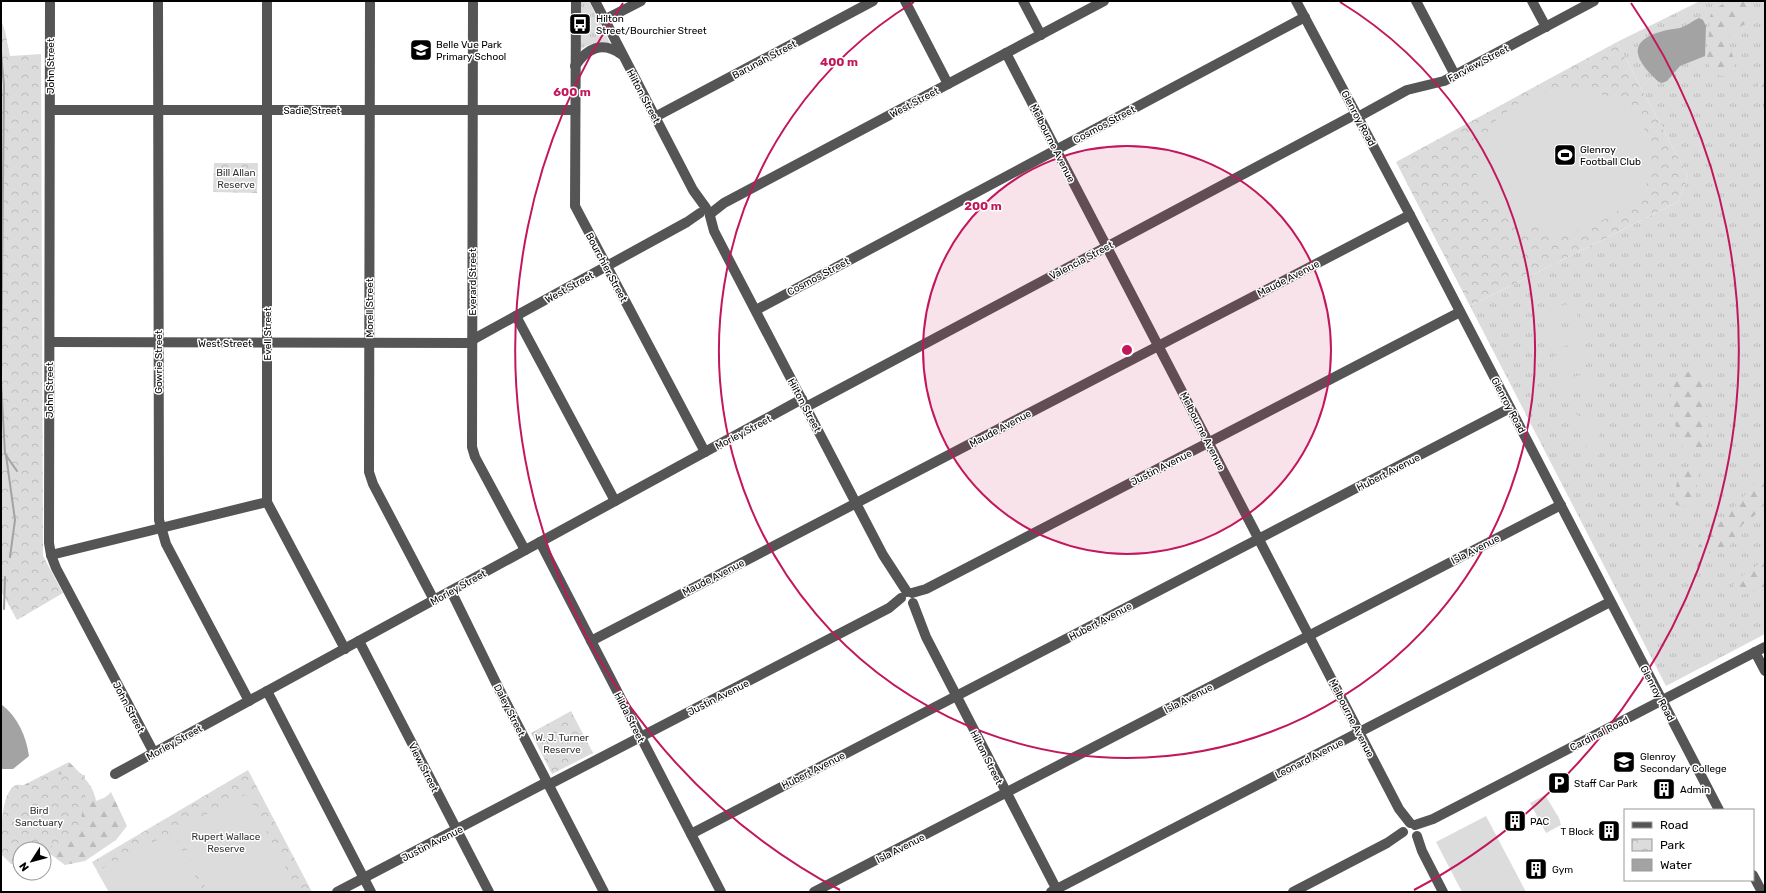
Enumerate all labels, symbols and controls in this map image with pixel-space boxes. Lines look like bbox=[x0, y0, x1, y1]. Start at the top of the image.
bus stop icon: Hilton Street/Bourchier Street bbox=[567, 11, 593, 37]
place label: Hilton Street/Bourchier Street bbox=[596, 13, 707, 37]
school or university icon: Belle Vue Park Primary School bbox=[408, 37, 434, 63]
street label: John Street bbox=[45, 38, 57, 94]
street label: Barunah Street bbox=[730, 38, 799, 82]
place label: Belle Vue Park Primary School bbox=[436, 39, 506, 63]
street label: Farview Street bbox=[1446, 43, 1511, 85]
text: 400 m bbox=[820, 55, 858, 69]
street label: Hilton Street bbox=[624, 68, 662, 125]
text: 600 m bbox=[553, 85, 591, 99]
street label: West Street bbox=[888, 85, 941, 121]
street label: Glenroy Road bbox=[1338, 88, 1378, 149]
street label: Melbourne Avenue bbox=[1027, 102, 1077, 185]
street label: Cosmos Street bbox=[1071, 103, 1138, 146]
street label: Sadie Street bbox=[283, 105, 341, 117]
sports icon: Glenroy Football Club bbox=[1552, 142, 1578, 168]
place label: Glenroy Football Club bbox=[1580, 144, 1641, 168]
park label: Bill Allan Reserve bbox=[216, 167, 256, 191]
text: 200 m bbox=[964, 199, 1002, 213]
street label: Bourchier Street bbox=[583, 231, 629, 304]
street label: Valencia Street bbox=[1048, 239, 1115, 283]
street label: Everard Street bbox=[467, 248, 479, 316]
street label: Cosmos Street bbox=[785, 255, 852, 298]
street label: Maude Avenue bbox=[1255, 258, 1322, 300]
street label: West Street bbox=[543, 270, 596, 306]
street label: Morell Street bbox=[364, 278, 376, 338]
street label: Evell Street bbox=[262, 307, 274, 361]
street label: Gowrie Street bbox=[153, 330, 165, 394]
street label: West Street bbox=[198, 338, 252, 350]
centre of rings bbox=[1120, 343, 1134, 357]
street label: John Street bbox=[44, 362, 56, 418]
street label: Glenroy Road bbox=[1488, 375, 1528, 436]
street label: Hilton Street bbox=[785, 377, 823, 434]
street label: Melbourne Avenue bbox=[1177, 390, 1227, 473]
street label: Maude Avenue bbox=[968, 407, 1034, 450]
street label: Morley Street bbox=[713, 413, 774, 453]
street label: Justin Avenue bbox=[1129, 447, 1194, 488]
street label: Hubert Avenue bbox=[1355, 452, 1423, 494]
street label: Isla Avenue bbox=[1449, 532, 1502, 567]
street label: Maude Avenue bbox=[680, 557, 747, 599]
street label: Morley Street bbox=[428, 568, 489, 608]
street label: Hubert Avenue bbox=[1067, 600, 1134, 644]
street label: Glenroy Road bbox=[1637, 663, 1677, 724]
street label: Justin Avenue bbox=[686, 677, 751, 718]
street label: Melbourne Avenue bbox=[1326, 677, 1376, 760]
street label: John Street bbox=[110, 680, 147, 735]
street label: Isla Avenue bbox=[1162, 681, 1215, 716]
street label: Daley Street bbox=[491, 682, 527, 739]
street label: Hilda Street bbox=[611, 690, 647, 745]
street label: Cardinal Road bbox=[1568, 714, 1631, 754]
street label: Morley Street bbox=[144, 723, 205, 763]
street label: Hilton Street bbox=[967, 728, 1005, 787]
park label: W. J. Turner Reserve bbox=[535, 732, 589, 756]
street label: Leonard Avenue bbox=[1273, 736, 1346, 781]
street label: View Street bbox=[406, 741, 441, 794]
school or university icon: Glenroy Secondary College bbox=[1611, 749, 1637, 775]
street label: Hubert Avenue bbox=[780, 750, 848, 792]
place label: Glenroy Secondary College bbox=[1640, 751, 1727, 775]
parking icon: Staff Car Park bbox=[1546, 770, 1572, 796]
building icon: Admin bbox=[1651, 776, 1677, 802]
place label: Staff Car Park bbox=[1574, 778, 1639, 790]
place label: Admin bbox=[1680, 784, 1710, 796]
park label: Bird Sanctuary bbox=[15, 805, 64, 829]
building icon: PAC bbox=[1502, 808, 1528, 834]
legend bbox=[1624, 809, 1754, 881]
place label: PAC bbox=[1530, 816, 1550, 828]
building icon: T Block bbox=[1596, 818, 1622, 844]
text: Road bbox=[1660, 818, 1688, 832]
street label: Justin Avenue bbox=[400, 823, 465, 864]
place label: T Block bbox=[1560, 826, 1595, 838]
park label: Rupert Wallace Reserve bbox=[192, 831, 261, 855]
street label: Isla Avenue bbox=[874, 831, 927, 866]
text: Park bbox=[1660, 838, 1686, 852]
north arrow bbox=[12, 841, 52, 881]
building icon: Gym bbox=[1523, 856, 1549, 882]
text: Water bbox=[1660, 858, 1692, 872]
text: N bbox=[17, 859, 32, 874]
place label: Gym bbox=[1552, 864, 1573, 876]

